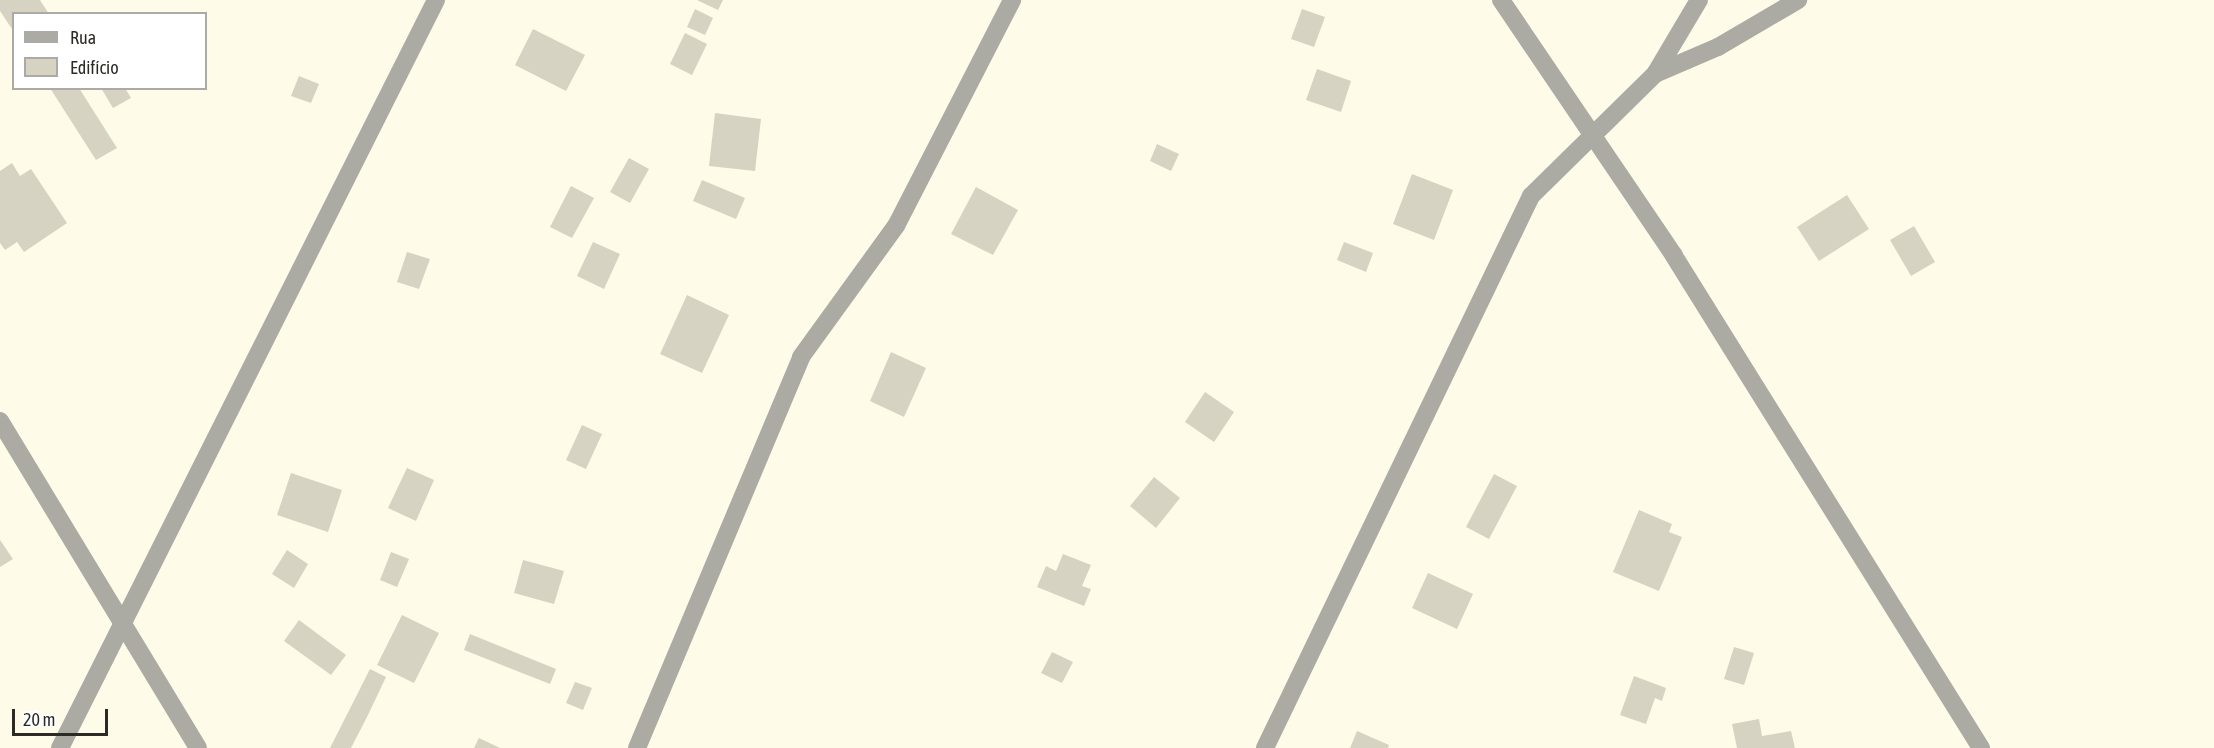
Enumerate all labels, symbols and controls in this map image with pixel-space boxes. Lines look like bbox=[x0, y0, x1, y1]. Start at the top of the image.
legend bbox=[12, 12, 207, 90]
text: Rua bbox=[70, 27, 96, 48]
text: Edifício bbox=[70, 57, 119, 78]
scale bar bbox=[15, 697, 111, 735]
text: 20 m bbox=[23, 709, 55, 730]

